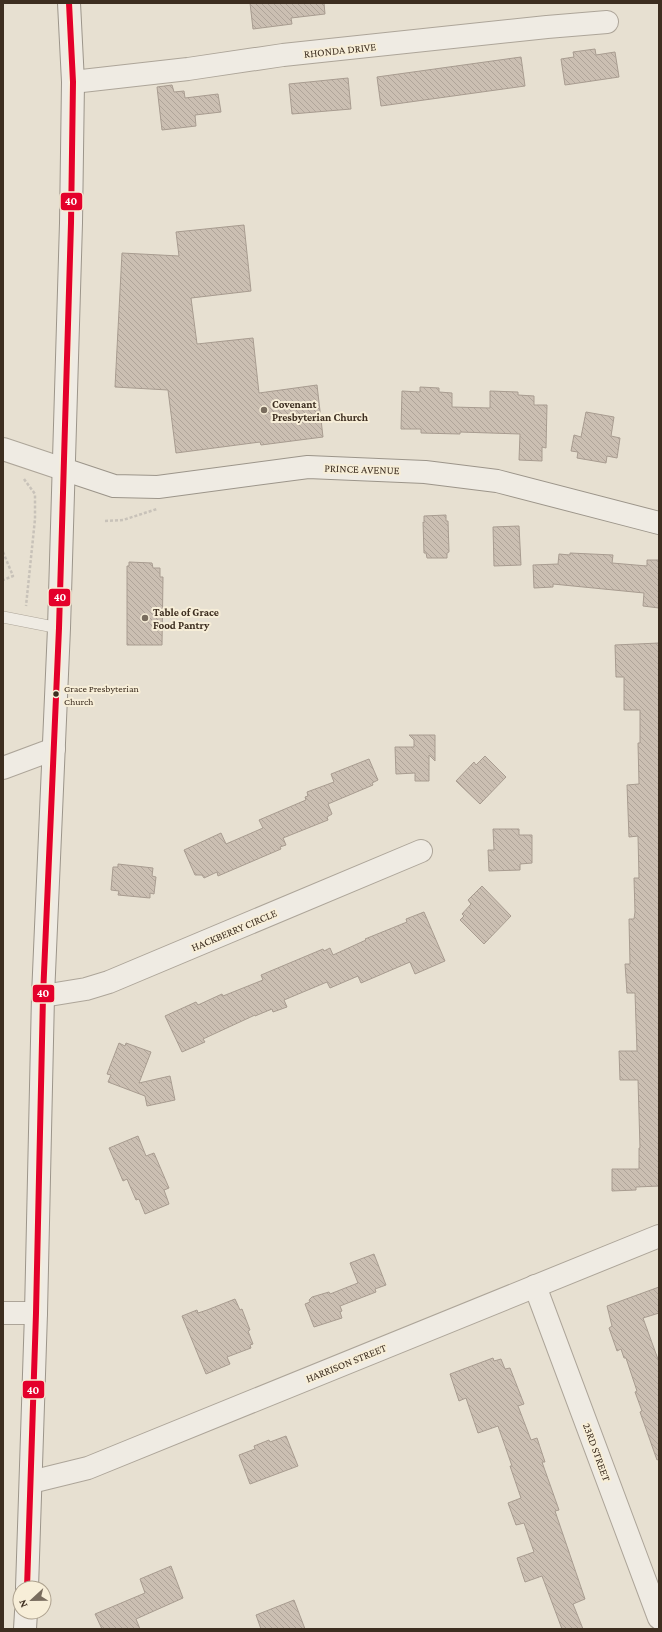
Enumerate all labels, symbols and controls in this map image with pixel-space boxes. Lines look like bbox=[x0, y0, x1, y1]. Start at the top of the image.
street label: RHONDA DRIVE bbox=[303, 40, 377, 60]
line badge: 40 bbox=[60, 192, 83, 211]
text: 40 bbox=[65, 195, 78, 207]
place label: Covenant Presbyterian Church bbox=[272, 398, 369, 423]
marker: Covenant Presbyterian Church bbox=[259, 405, 269, 415]
street label: PRINCE AVENUE bbox=[324, 462, 400, 476]
line badge: 40 bbox=[48, 588, 71, 607]
text: 40 bbox=[54, 591, 67, 603]
place label: Table of Grace Food Pantry bbox=[153, 606, 219, 631]
marker: Table of Grace Food Pantry bbox=[140, 613, 150, 623]
place label: Grace Presbyterian Church bbox=[64, 683, 140, 707]
marker: Grace Presbyterian Church bbox=[51, 689, 61, 699]
street label: HACKBERRY CIRCLE bbox=[189, 907, 279, 953]
line badge: 40 bbox=[32, 984, 55, 1003]
text: 40 bbox=[37, 987, 50, 999]
street label: HARRISON STREET bbox=[304, 1341, 388, 1385]
line badge: 40 bbox=[22, 1380, 45, 1399]
text: 40 bbox=[27, 1384, 40, 1396]
street label: 23RD STREET bbox=[581, 1421, 613, 1483]
north arrow bbox=[12, 1580, 52, 1620]
text: N bbox=[16, 1598, 30, 1609]

